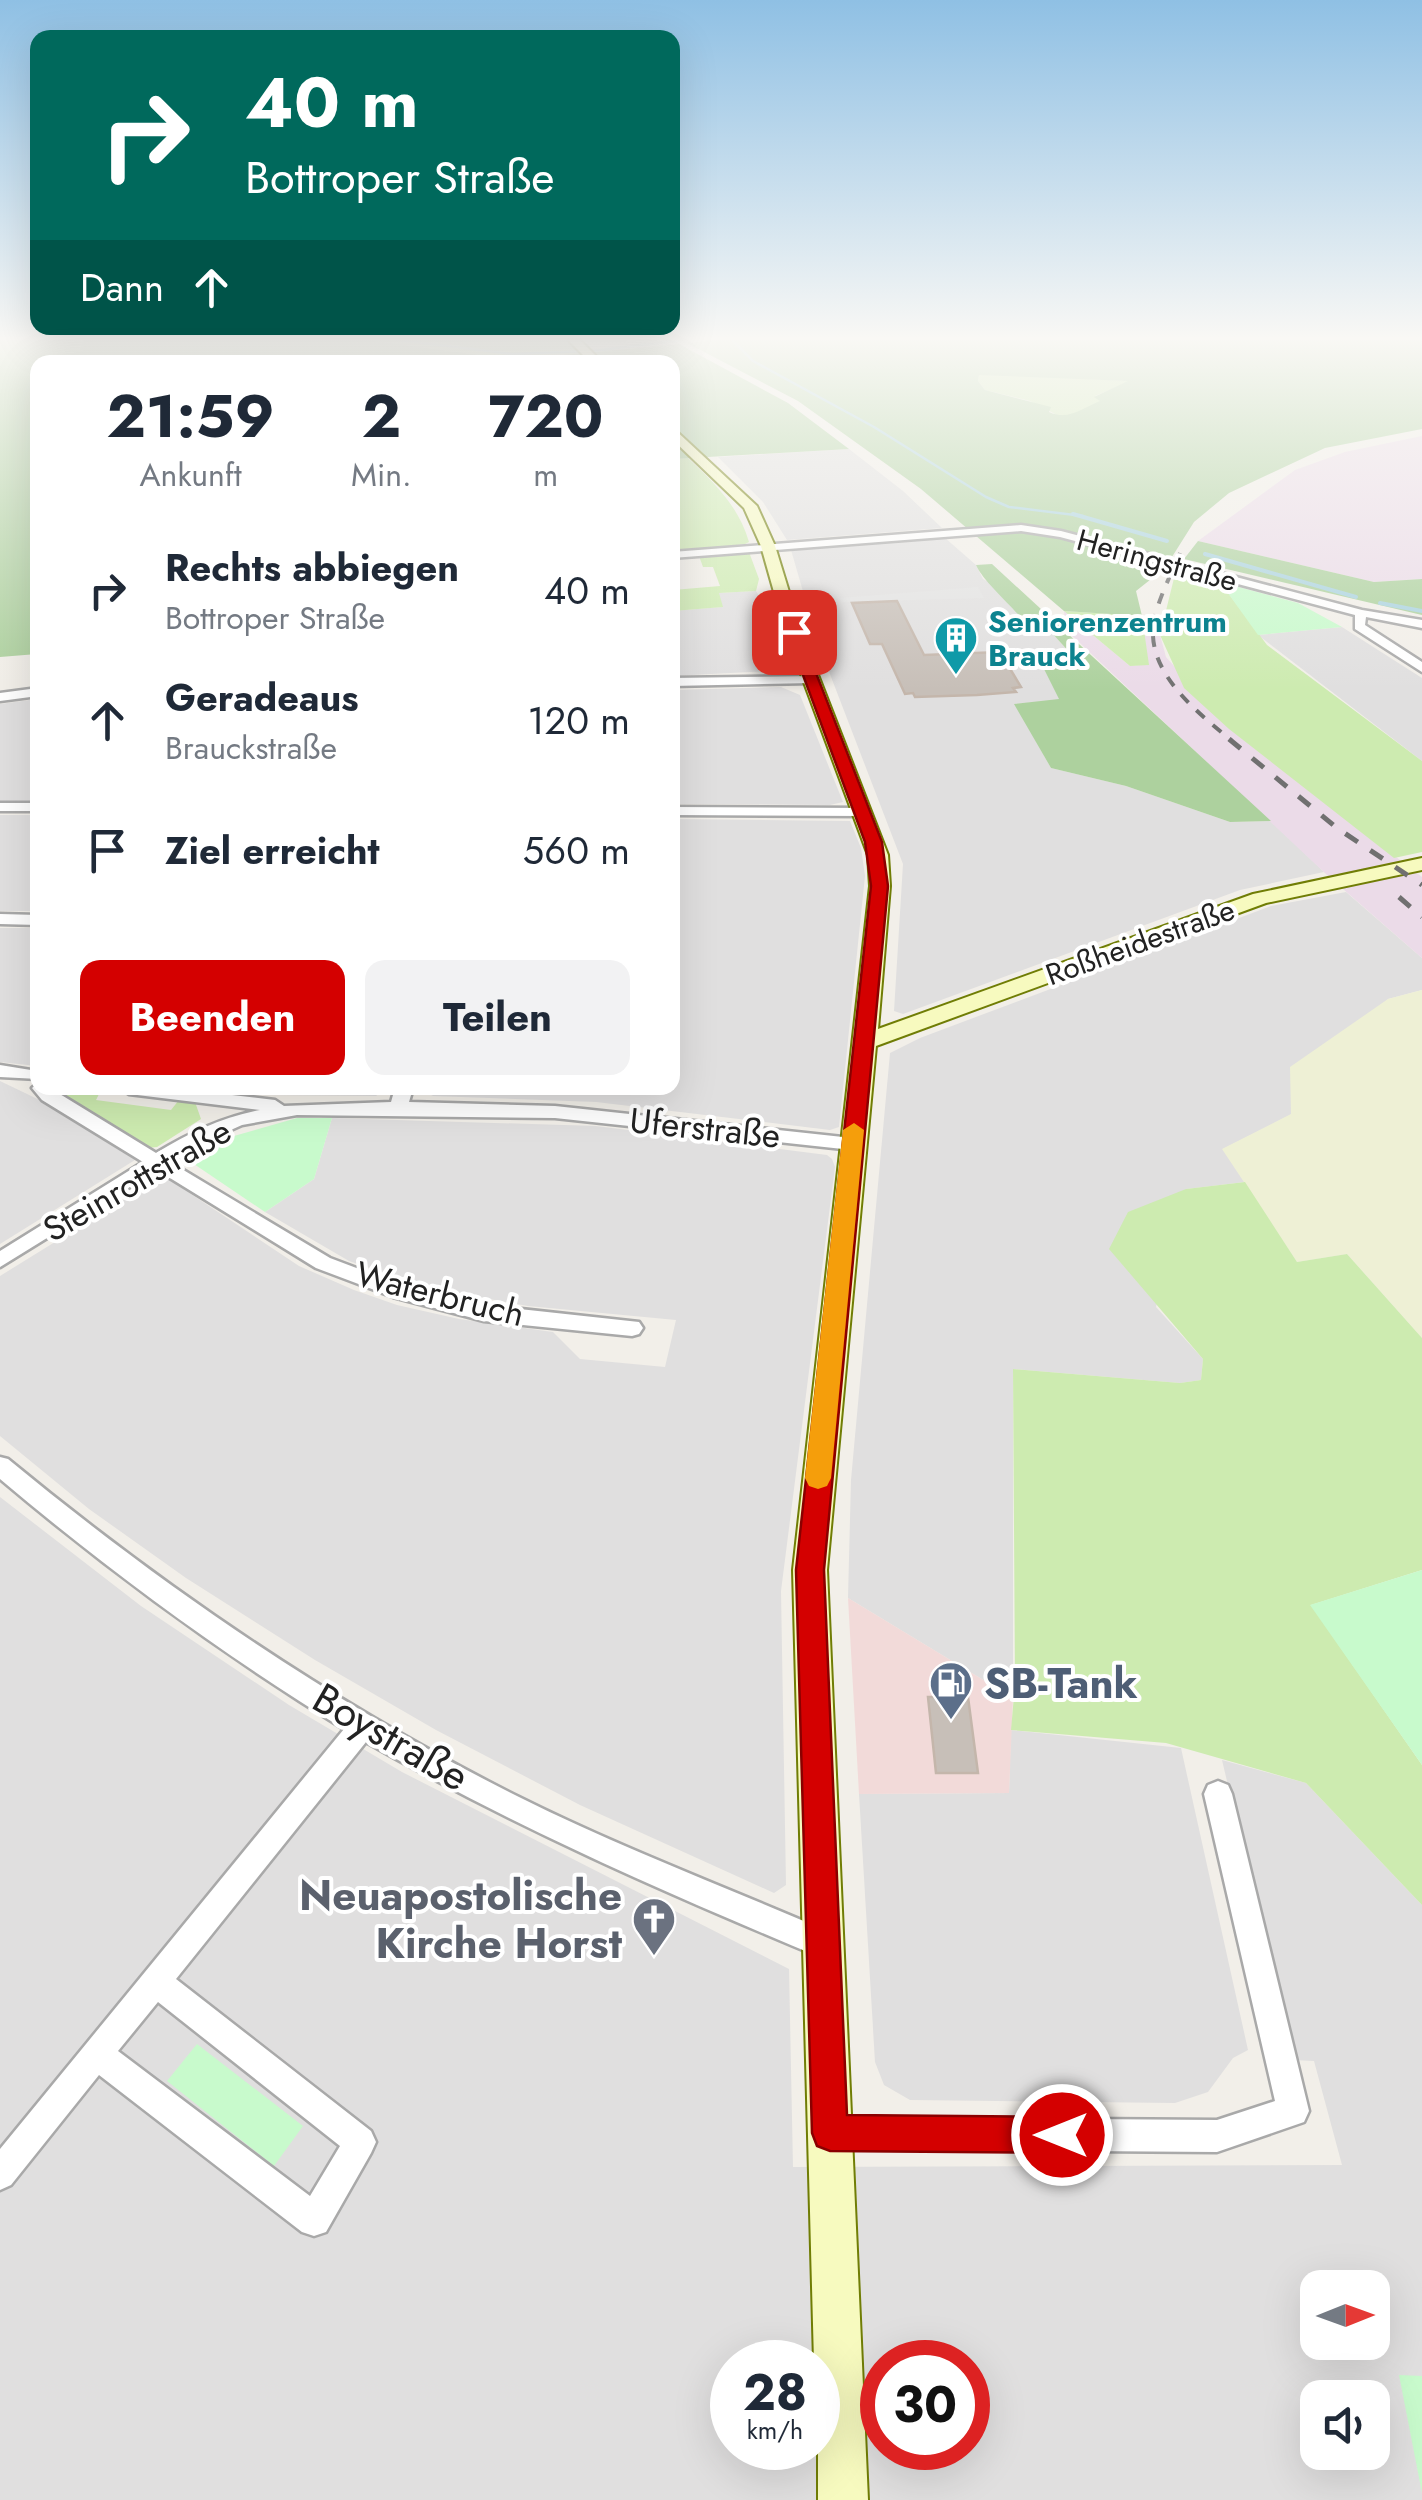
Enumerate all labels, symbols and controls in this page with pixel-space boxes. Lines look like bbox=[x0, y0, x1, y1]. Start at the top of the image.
text: 40 m bbox=[245, 52, 419, 153]
icon: right bbox=[80, 70, 210, 200]
text: Bottroper Straße bbox=[245, 145, 555, 210]
text: Dann bbox=[80, 260, 164, 315]
icon: ahead bbox=[184, 260, 239, 315]
text: 21:59 bbox=[107, 373, 275, 460]
text: 2 bbox=[362, 373, 401, 460]
text: 720 bbox=[488, 373, 603, 460]
text: Ankunft bbox=[139, 452, 242, 498]
text: Min. bbox=[351, 452, 412, 498]
text: m bbox=[533, 452, 558, 498]
street label: Heringstraße bbox=[1072, 518, 1242, 602]
text: Rechts abbiegen bbox=[165, 540, 459, 595]
icon: right bbox=[80, 563, 135, 618]
text: 40 m bbox=[544, 563, 630, 618]
pin bbox=[752, 590, 837, 675]
text: Bottroper Straße bbox=[165, 595, 385, 641]
place label: Seniorenzentrum Brauck bbox=[988, 600, 1227, 677]
icon: arrive bbox=[767, 605, 822, 660]
building icon: Seniorenzentrum Brauck bbox=[933, 615, 979, 676]
text: Geradeaus bbox=[165, 670, 359, 725]
icon: ahead bbox=[80, 693, 135, 748]
text: 120 m bbox=[527, 693, 630, 748]
text: Brauckstraße bbox=[165, 725, 337, 771]
icon: arrive bbox=[80, 823, 135, 878]
text: Ziel erreicht bbox=[165, 823, 380, 878]
text: 560 m bbox=[523, 823, 630, 878]
street label: Roßheidestraße bbox=[1040, 888, 1240, 996]
button: Beenden bbox=[80, 960, 345, 1075]
button: Teilen bbox=[365, 960, 630, 1075]
street label: Uferstraße bbox=[627, 1095, 783, 1161]
street label: Steinrottstraße bbox=[34, 1106, 240, 1254]
street label: Waterbruch bbox=[351, 1249, 529, 1339]
place label: SB-Tank bbox=[984, 1653, 1138, 1714]
fuel station icon: SB-Tank bbox=[928, 1660, 974, 1721]
street label: Boystraße bbox=[302, 1668, 480, 1806]
place label: Neuapostolische Kirche Horst bbox=[299, 1865, 623, 1974]
church icon: Neuapostolische Kirche Horst bbox=[631, 1896, 677, 1957]
position arrow bbox=[1010, 2083, 1114, 2187]
north arrow bbox=[1300, 2270, 1390, 2360]
map controls bbox=[1300, 2270, 1390, 2470]
speed limit sign: 30 bbox=[860, 2340, 990, 2470]
text: 28 bbox=[743, 2356, 807, 2429]
button: sound bbox=[1300, 2380, 1390, 2470]
text: km/h bbox=[747, 2412, 803, 2448]

